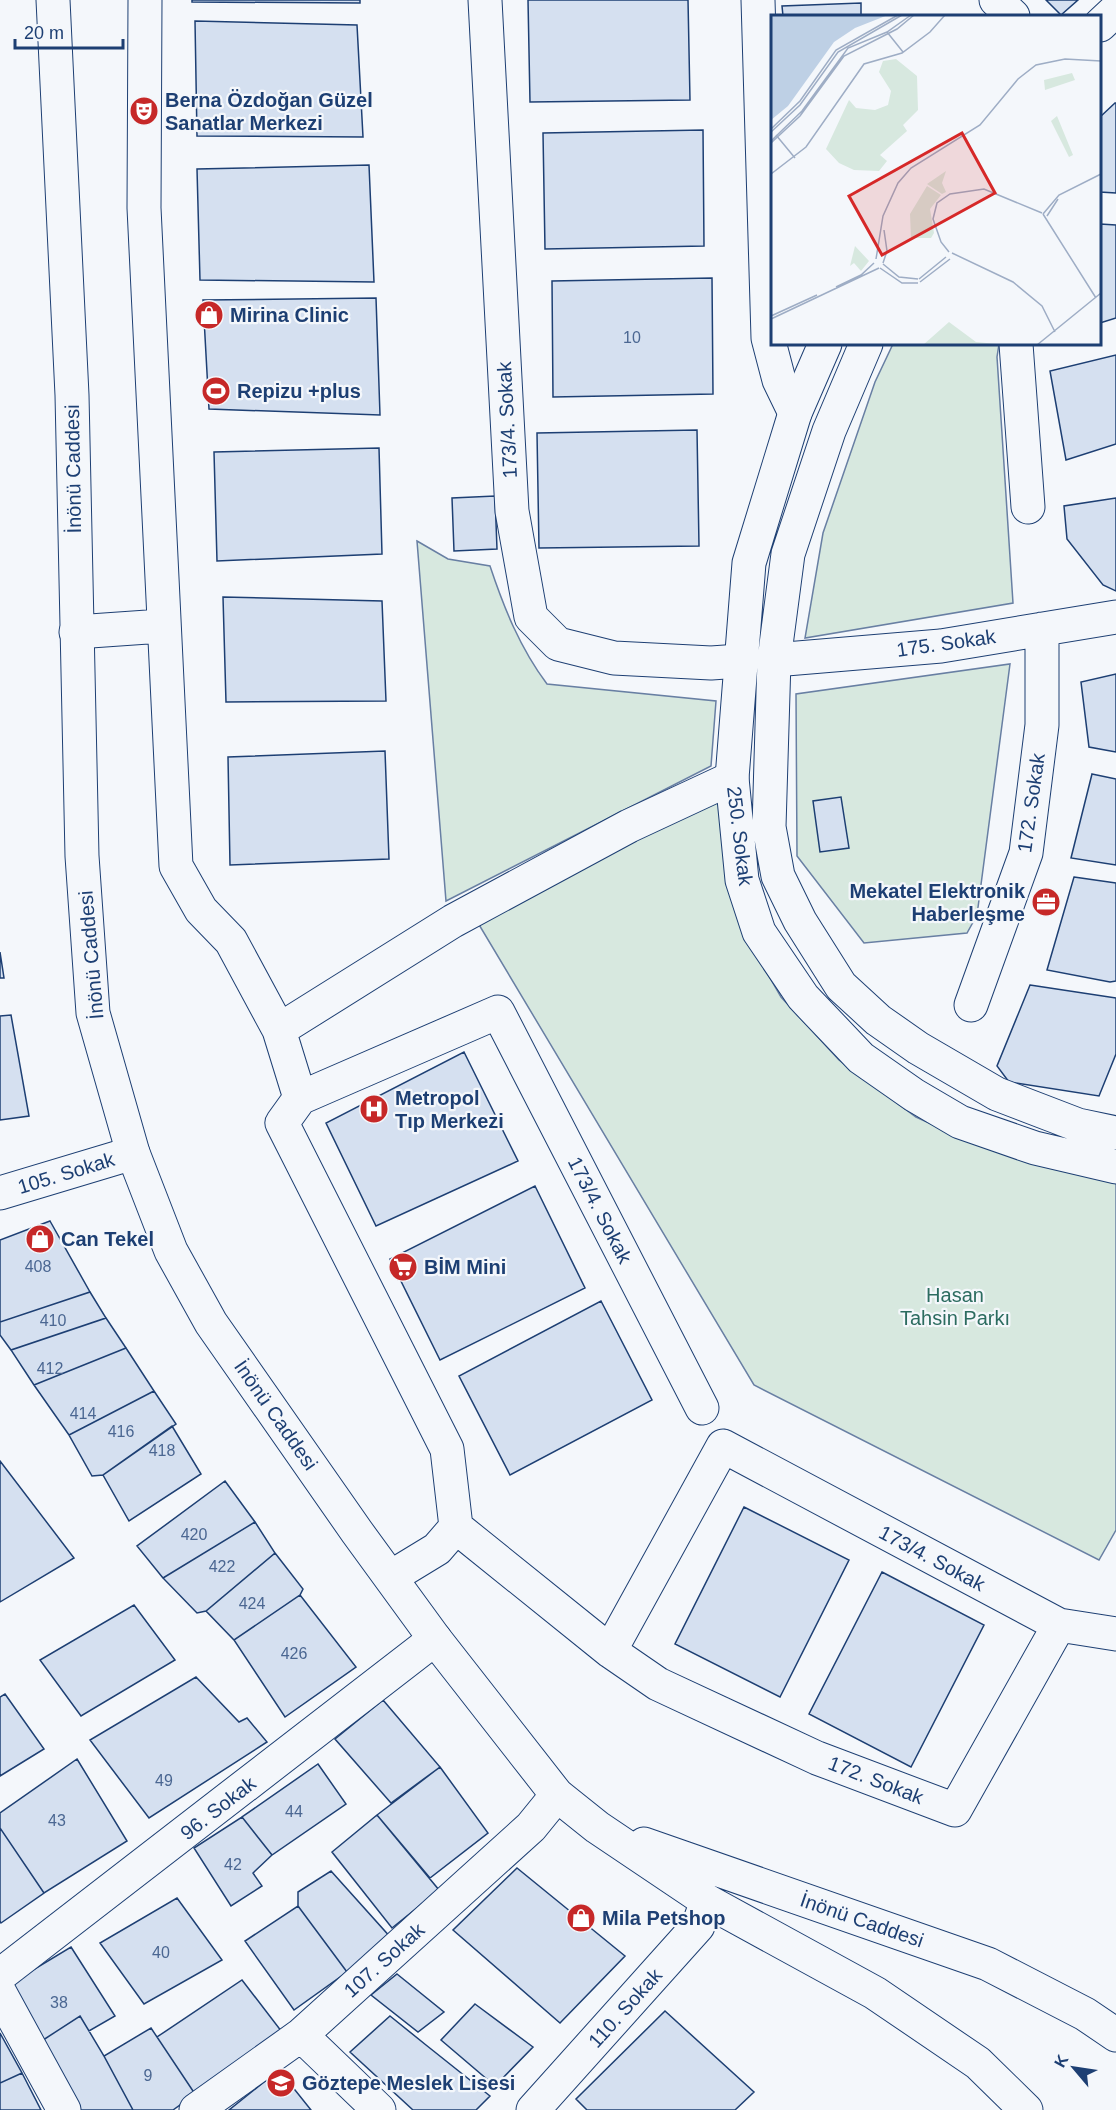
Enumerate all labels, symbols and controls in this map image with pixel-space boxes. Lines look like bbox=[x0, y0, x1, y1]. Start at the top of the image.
scale bar bbox=[15, 12, 123, 50]
inset map bbox=[771, 15, 1101, 345]
text: 20 m bbox=[24, 23, 64, 43]
place label: Berna Özdoğan Güzel Sanatlar Merkezi bbox=[165, 89, 373, 134]
theatre icon: Berna Özdoğan Güzel Sanatlar Merkezi bbox=[128, 95, 160, 127]
shop icon: Mirina Clinic bbox=[193, 299, 225, 331]
place label: Mirina Clinic bbox=[230, 304, 349, 326]
house number: 10 bbox=[623, 329, 641, 346]
street label: 173/4. Sokak bbox=[493, 360, 521, 479]
sports icon: Repizu +plus bbox=[200, 375, 232, 407]
place label: Repizu +plus bbox=[237, 380, 361, 402]
street label: İnönü Caddesi bbox=[61, 404, 85, 534]
street label: 175. Sokak bbox=[895, 625, 998, 661]
street label: 172. Sokak bbox=[1013, 751, 1049, 854]
street label: 250. Sokak bbox=[723, 785, 757, 888]
place label: Mekatel Elektronik Haberleşme bbox=[849, 880, 1026, 925]
office icon: Mekatel Elektronik Haberleşme bbox=[1030, 886, 1062, 918]
street label: İnönü Caddesi bbox=[74, 890, 108, 1020]
place label: Metropol Tıp Merkezi bbox=[395, 1087, 504, 1132]
hospital icon: Metropol Tıp Merkezi bbox=[358, 1093, 390, 1125]
street label: 105. Sokak bbox=[15, 1148, 118, 1198]
street label: 173/4. Sokak bbox=[564, 1153, 637, 1268]
shop icon: Can Tekel bbox=[24, 1223, 56, 1255]
place label: Can Tekel bbox=[61, 1228, 154, 1250]
supermarket icon: BİM Mini bbox=[387, 1251, 419, 1283]
place label: BİM Mini bbox=[424, 1256, 506, 1278]
house number: 408 bbox=[25, 1258, 51, 1275]
park label: Hasan Tahsin Parkı bbox=[900, 1284, 1010, 1329]
house number: 410 bbox=[40, 1312, 66, 1329]
street label: İnönü Caddesi bbox=[230, 1356, 322, 1474]
house number: 412 bbox=[37, 1360, 63, 1377]
house number: 414 bbox=[70, 1405, 96, 1422]
house number: 416 bbox=[108, 1423, 134, 1440]
house number: 418 bbox=[149, 1442, 175, 1459]
street label: 173/4. Sokak bbox=[875, 1521, 990, 1596]
house number: 420 bbox=[181, 1526, 207, 1543]
house number: 422 bbox=[209, 1558, 235, 1575]
house number: 424 bbox=[239, 1595, 265, 1612]
house number: 426 bbox=[281, 1645, 307, 1662]
street label: 172. Sokak bbox=[825, 1752, 928, 1809]
street label: 96. Sokak bbox=[176, 1771, 261, 1844]
house number: 49 bbox=[155, 1772, 173, 1789]
house number: 44 bbox=[285, 1803, 303, 1820]
house number: 43 bbox=[48, 1812, 66, 1829]
house number: 42 bbox=[224, 1856, 242, 1873]
street label: İnönü Caddesi bbox=[797, 1889, 927, 1951]
shop icon: Mila Petshop bbox=[565, 1902, 597, 1934]
place label: Mila Petshop bbox=[602, 1907, 725, 1929]
street label: 107. Sokak bbox=[339, 1918, 429, 2002]
house number: 40 bbox=[152, 1944, 170, 1961]
street label: 110. Sokak bbox=[584, 1963, 667, 2052]
house number: 38 bbox=[50, 1994, 68, 2011]
north arrow bbox=[1044, 2038, 1104, 2098]
text: K bbox=[1051, 2051, 1072, 2070]
house number: 9 bbox=[144, 2067, 153, 2084]
school or university icon: Göztepe Meslek Lisesi bbox=[265, 2067, 297, 2099]
place label: Göztepe Meslek Lisesi bbox=[302, 2072, 515, 2094]

